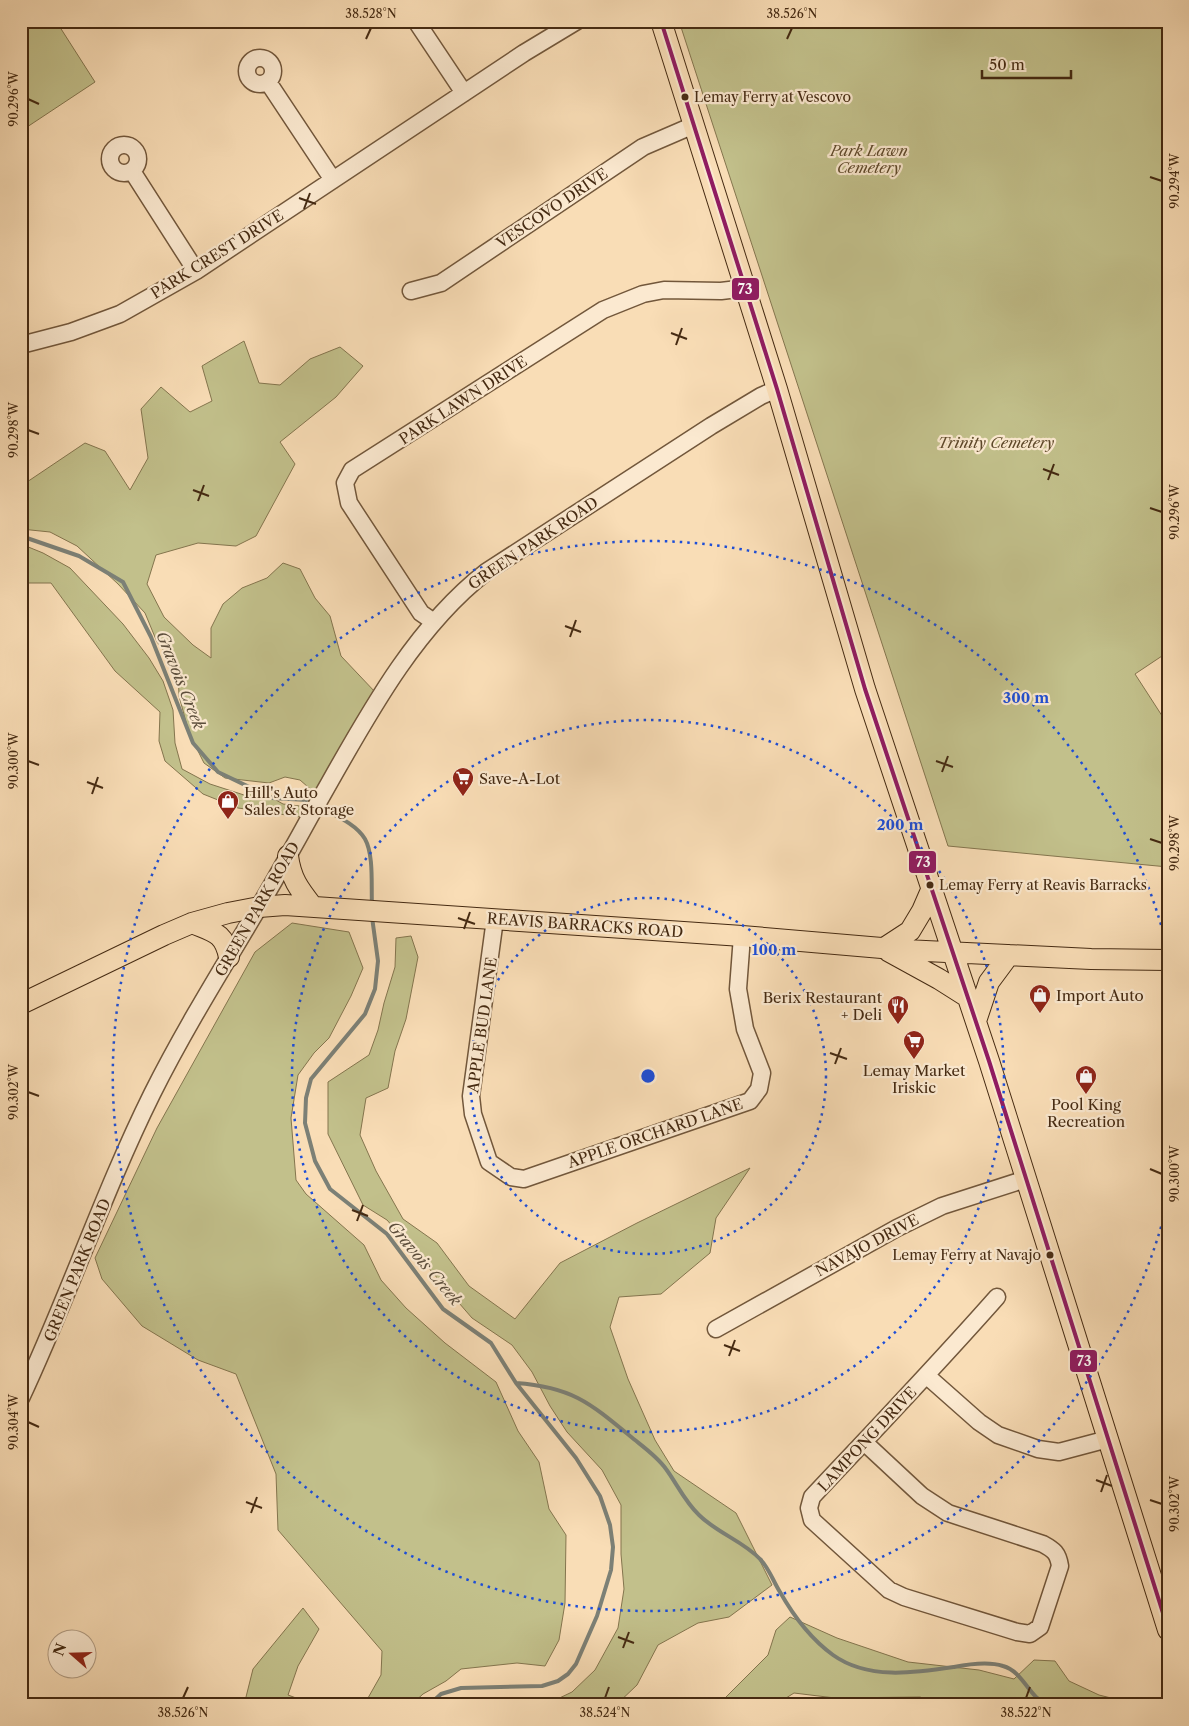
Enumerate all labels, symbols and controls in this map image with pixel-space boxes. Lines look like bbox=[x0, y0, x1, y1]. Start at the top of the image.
text: 38.528°N bbox=[345, 6, 397, 21]
text: 38.526°N bbox=[767, 6, 818, 21]
scale bar bbox=[982, 48, 1070, 80]
text: 50 m bbox=[989, 55, 1025, 74]
text: 90.296°W bbox=[6, 70, 21, 127]
place label: Lemay Ferry at Vescovo bbox=[694, 88, 851, 106]
marker: Lemay Ferry at Vescovo bbox=[680, 92, 690, 102]
park label: Park Lawn Cemetery bbox=[829, 141, 908, 177]
text: 90.294°W bbox=[1167, 152, 1182, 209]
street label: VESCOVO DRIVE bbox=[492, 164, 611, 253]
street label: PARK CREST DRIVE bbox=[147, 205, 287, 303]
line badge: 73 bbox=[731, 277, 760, 301]
text: 73 bbox=[737, 280, 753, 298]
street label: PARK LAWN DRIVE bbox=[395, 352, 531, 448]
text: 90.298°W bbox=[6, 401, 21, 458]
park label: Trinity Cemetery bbox=[938, 433, 1055, 452]
text: 90.296°W bbox=[1167, 483, 1182, 540]
street label: GREEN PARK ROAD bbox=[464, 492, 602, 594]
water label: Gravois Creek bbox=[152, 628, 210, 733]
text: 300 m bbox=[1003, 688, 1049, 707]
text: 90.300°W bbox=[6, 732, 21, 789]
supermarket icon: Save-A-Lot bbox=[451, 766, 475, 797]
place label: Save-A-Lot bbox=[479, 769, 561, 788]
place label: Hill's Auto Sales & Storage bbox=[244, 783, 354, 819]
shop icon: Hill's Auto Sales & Storage bbox=[216, 789, 240, 820]
text: 90.298°W bbox=[1167, 814, 1182, 871]
text: 200 m bbox=[877, 815, 923, 834]
street label: GREEN PARK ROAD bbox=[211, 838, 303, 980]
line badge: 73 bbox=[908, 850, 937, 874]
text: 73 bbox=[915, 853, 931, 871]
place label: Lemay Ferry at Reavis Barracks bbox=[939, 876, 1147, 894]
marker: Lemay Ferry at Reavis Barracks bbox=[925, 880, 935, 890]
street label: REAVIS BARRACKS ROAD bbox=[486, 909, 684, 941]
text: 100 m bbox=[752, 940, 796, 959]
street label: APPLE BUD LANE bbox=[463, 956, 501, 1095]
shop icon: Import Auto bbox=[1028, 983, 1052, 1014]
place label: Import Auto bbox=[1056, 986, 1144, 1005]
place label: Berix Restaurant + Deli bbox=[763, 988, 883, 1024]
restaurant icon: Berix Restaurant + Deli bbox=[886, 994, 910, 1025]
supermarket icon: Lemay Market Iriskic bbox=[902, 1029, 926, 1060]
place label: Lemay Market Iriskic bbox=[863, 1061, 966, 1097]
text: 90.302°W bbox=[6, 1063, 21, 1120]
shop icon: Pool King Recreation bbox=[1074, 1064, 1098, 1095]
centre of rings bbox=[639, 1067, 657, 1085]
street label: APPLE ORCHARD LANE bbox=[564, 1094, 745, 1172]
place label: Pool King Recreation bbox=[1047, 1095, 1126, 1131]
text: 90.300°W bbox=[1167, 1145, 1182, 1202]
street label: GREEN PARK ROAD bbox=[40, 1196, 114, 1344]
street label: NAVAJO DRIVE bbox=[812, 1210, 922, 1280]
water label: Gravois Creek bbox=[384, 1217, 467, 1310]
place label: Lemay Ferry at Navajo bbox=[892, 1246, 1041, 1264]
marker: Lemay Ferry at Navajo bbox=[1045, 1250, 1055, 1260]
line badge: 73 bbox=[1069, 1349, 1098, 1373]
text: 73 bbox=[1076, 1352, 1092, 1370]
street label: LAMPONG DRIVE bbox=[814, 1383, 920, 1495]
text: 90.304°W bbox=[6, 1393, 21, 1450]
text: 90.302°W bbox=[1167, 1475, 1182, 1532]
north arrow bbox=[48, 1628, 98, 1678]
text: N bbox=[49, 1641, 70, 1658]
text: 38.526°N bbox=[158, 1705, 209, 1720]
text: 38.524°N bbox=[579, 1705, 631, 1720]
text: 38.522°N bbox=[1000, 1705, 1052, 1720]

